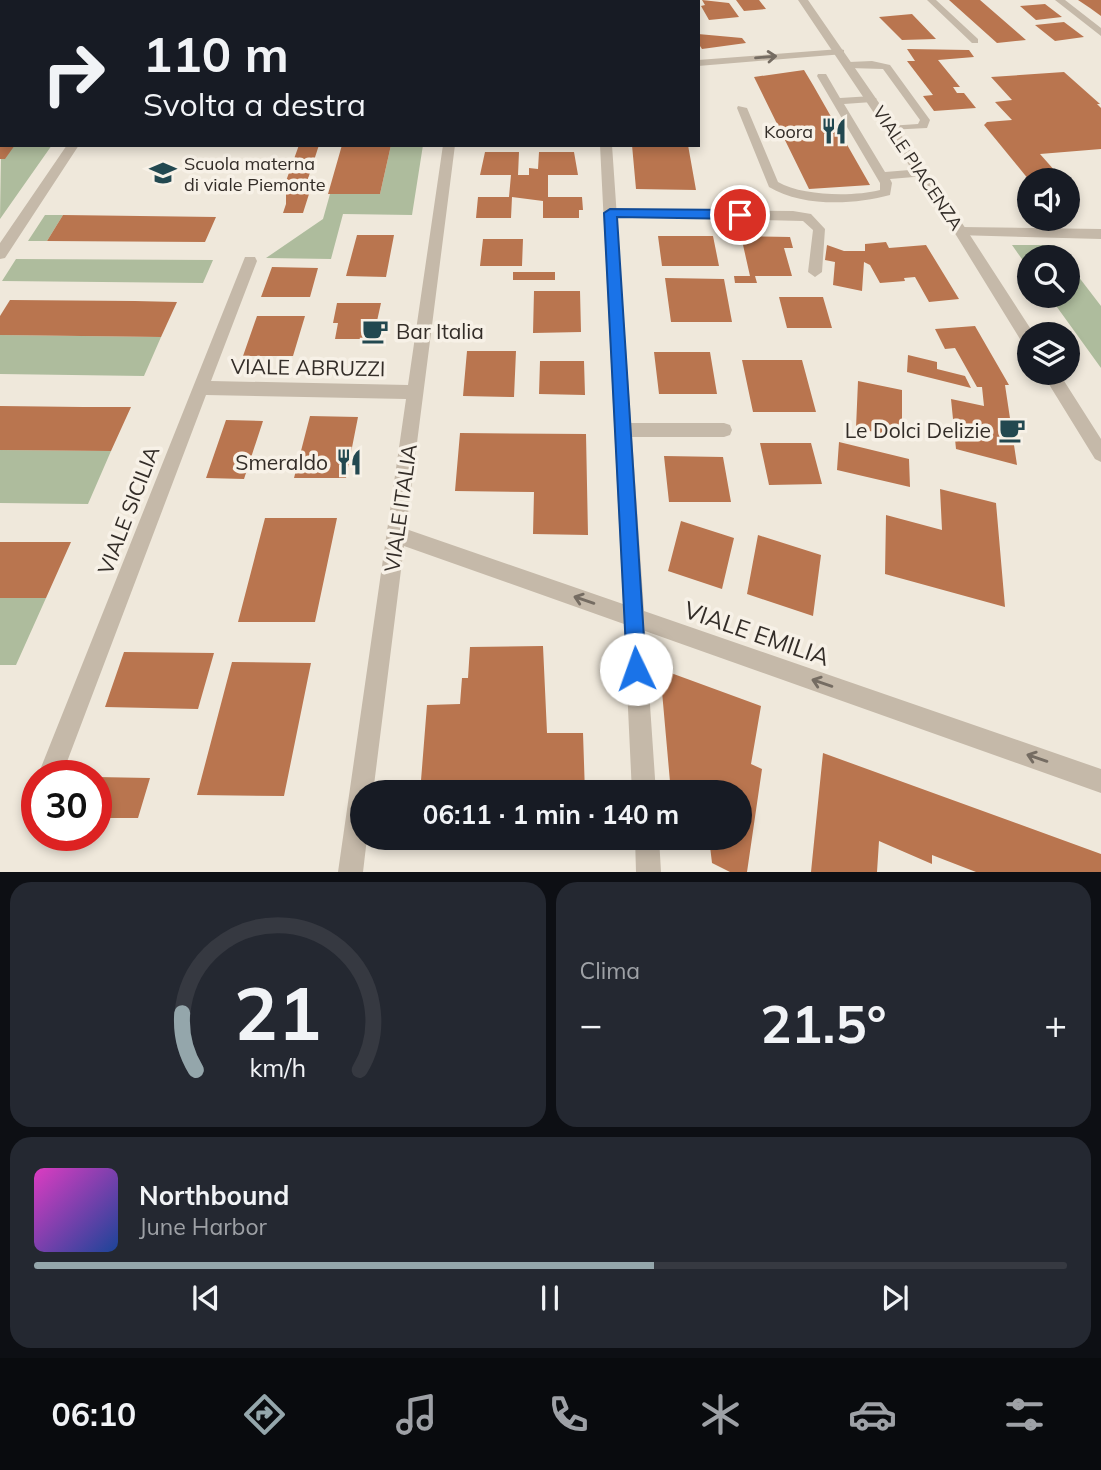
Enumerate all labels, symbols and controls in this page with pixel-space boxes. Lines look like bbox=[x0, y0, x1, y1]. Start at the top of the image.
text: 110 m bbox=[143, 23, 289, 84]
icon: right bbox=[28, 28, 119, 119]
one-way arrow bbox=[754, 50, 777, 63]
text: Svolta a destra bbox=[143, 84, 366, 124]
street label: VIALE PIACENZA bbox=[868, 101, 968, 235]
restaurant icon: Koora bbox=[819, 116, 849, 146]
place label: Koora bbox=[764, 120, 813, 143]
place label: Scuola materna di viale Piemonte bbox=[184, 152, 326, 196]
school or university icon: Scuola materna di viale Piemonte bbox=[148, 158, 178, 188]
map controls bbox=[1017, 168, 1080, 385]
button: sound bbox=[1017, 168, 1080, 231]
pin bbox=[710, 185, 770, 245]
icon: arrive bbox=[721, 196, 759, 234]
button: search bbox=[1017, 245, 1080, 308]
cafe icon: Bar Italia bbox=[360, 316, 390, 346]
place label: Bar Italia bbox=[396, 318, 484, 344]
button: layers bbox=[1017, 322, 1080, 385]
street label: VIALE ABRUZZI bbox=[230, 353, 386, 381]
cafe icon: Le Dolci Delizie bbox=[997, 415, 1027, 445]
place label: Le Dolci Delizie bbox=[845, 417, 991, 443]
street label: VIALE SICILIA bbox=[92, 442, 165, 578]
street label: VIALE ITALIA bbox=[378, 442, 422, 574]
restaurant icon: Smeraldo bbox=[334, 447, 364, 477]
place label: Smeraldo bbox=[235, 449, 328, 475]
one-way arrow bbox=[573, 593, 595, 606]
street label: VIALE EMILIA bbox=[680, 594, 834, 672]
position arrow bbox=[599, 632, 673, 706]
one-way arrow bbox=[811, 676, 833, 688]
one-way arrow bbox=[1026, 751, 1048, 763]
speed limit sign: 30 bbox=[21, 760, 112, 851]
text: 06:11 · 1 min · 140 m bbox=[423, 798, 679, 831]
text: Clima bbox=[580, 956, 640, 985]
text: 21 bbox=[234, 968, 321, 1059]
text: 21.5° bbox=[760, 991, 886, 1056]
text: − bbox=[580, 1000, 602, 1048]
text: + bbox=[1044, 1000, 1067, 1048]
text: km/h bbox=[249, 1052, 306, 1083]
text: Northbound bbox=[139, 1179, 289, 1212]
text: June Harbor bbox=[139, 1212, 267, 1241]
icon: previous bbox=[187, 1279, 225, 1317]
icon: pause bbox=[531, 1279, 569, 1317]
icon: next bbox=[876, 1279, 914, 1317]
icon: directions bbox=[240, 1390, 289, 1439]
icon: music bbox=[392, 1390, 441, 1439]
icon: phone bbox=[544, 1390, 593, 1439]
icon: climate bbox=[696, 1390, 745, 1439]
icon: car bbox=[848, 1390, 897, 1439]
icon: filters bbox=[1000, 1390, 1049, 1439]
text: 06:10 bbox=[52, 1394, 136, 1434]

